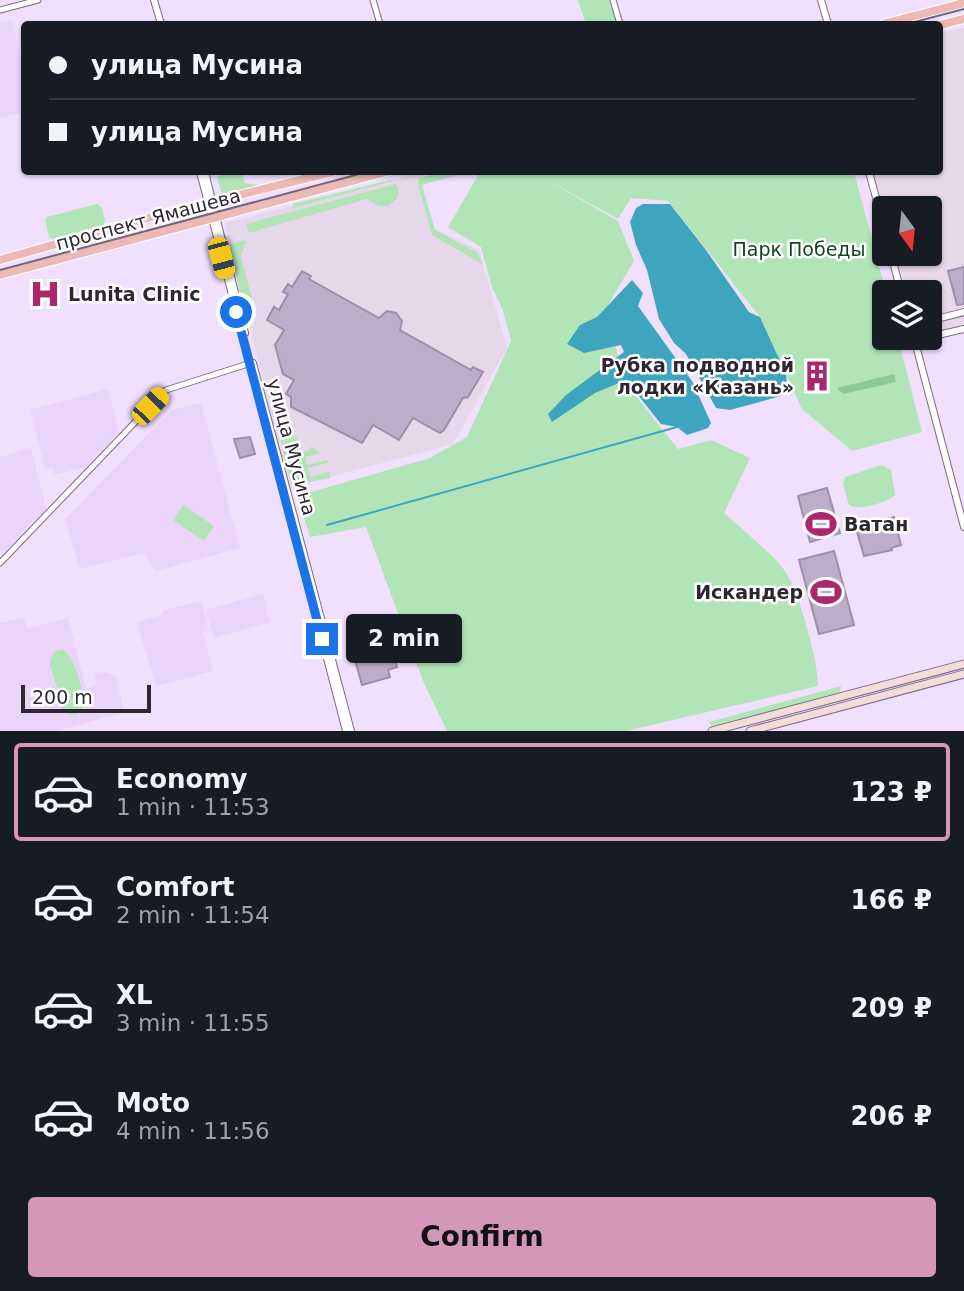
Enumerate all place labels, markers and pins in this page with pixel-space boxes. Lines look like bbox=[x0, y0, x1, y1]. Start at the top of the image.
hospital icon: Lunita Clinic bbox=[28, 277, 62, 311]
place label: Lunita Clinic bbox=[68, 283, 200, 305]
place label: Рубка подводной лодки «Казань» bbox=[601, 354, 794, 398]
building icon: Рубка подводной лодки «Казань» bbox=[800, 359, 834, 393]
sports icon: Ватан bbox=[804, 507, 838, 541]
place label: Ватан bbox=[844, 513, 908, 535]
sports icon: Искандер bbox=[809, 575, 843, 609]
place label: Искандер bbox=[695, 581, 803, 603]

